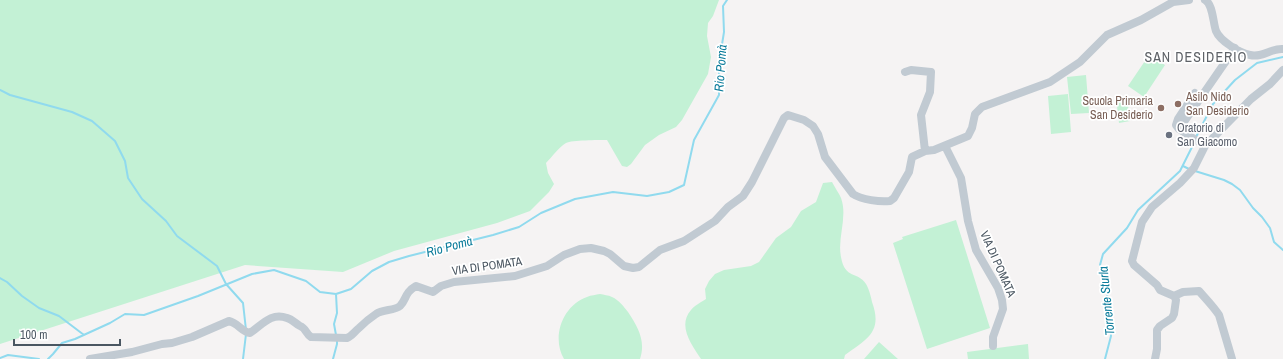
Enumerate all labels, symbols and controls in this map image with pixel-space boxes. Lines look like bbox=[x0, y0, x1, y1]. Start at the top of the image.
water label: Rio Pomà bbox=[710, 44, 731, 92]
district label: SAN DESIDERIO bbox=[1145, 48, 1247, 66]
place label: Asilo Nido San Desiderio bbox=[1185, 89, 1249, 119]
place label: Scuola Primaria San Desiderio bbox=[1082, 93, 1154, 123]
marker: Asilo Nido San Desiderio bbox=[1173, 99, 1183, 109]
marker: Scuola Primaria San Desiderio bbox=[1156, 103, 1166, 113]
place label: Oratorio di San Giacomo bbox=[1177, 120, 1237, 150]
marker: Oratorio di San Giacomo bbox=[1164, 130, 1174, 140]
street label: VIA DI POMATA bbox=[976, 228, 1020, 300]
water label: Rio Pomà bbox=[424, 232, 474, 261]
street label: VIA DI POMATA bbox=[451, 253, 524, 279]
water label: Torrente Sturla bbox=[1094, 265, 1119, 336]
scale bar bbox=[14, 321, 120, 347]
text: 100 m bbox=[20, 327, 47, 343]

